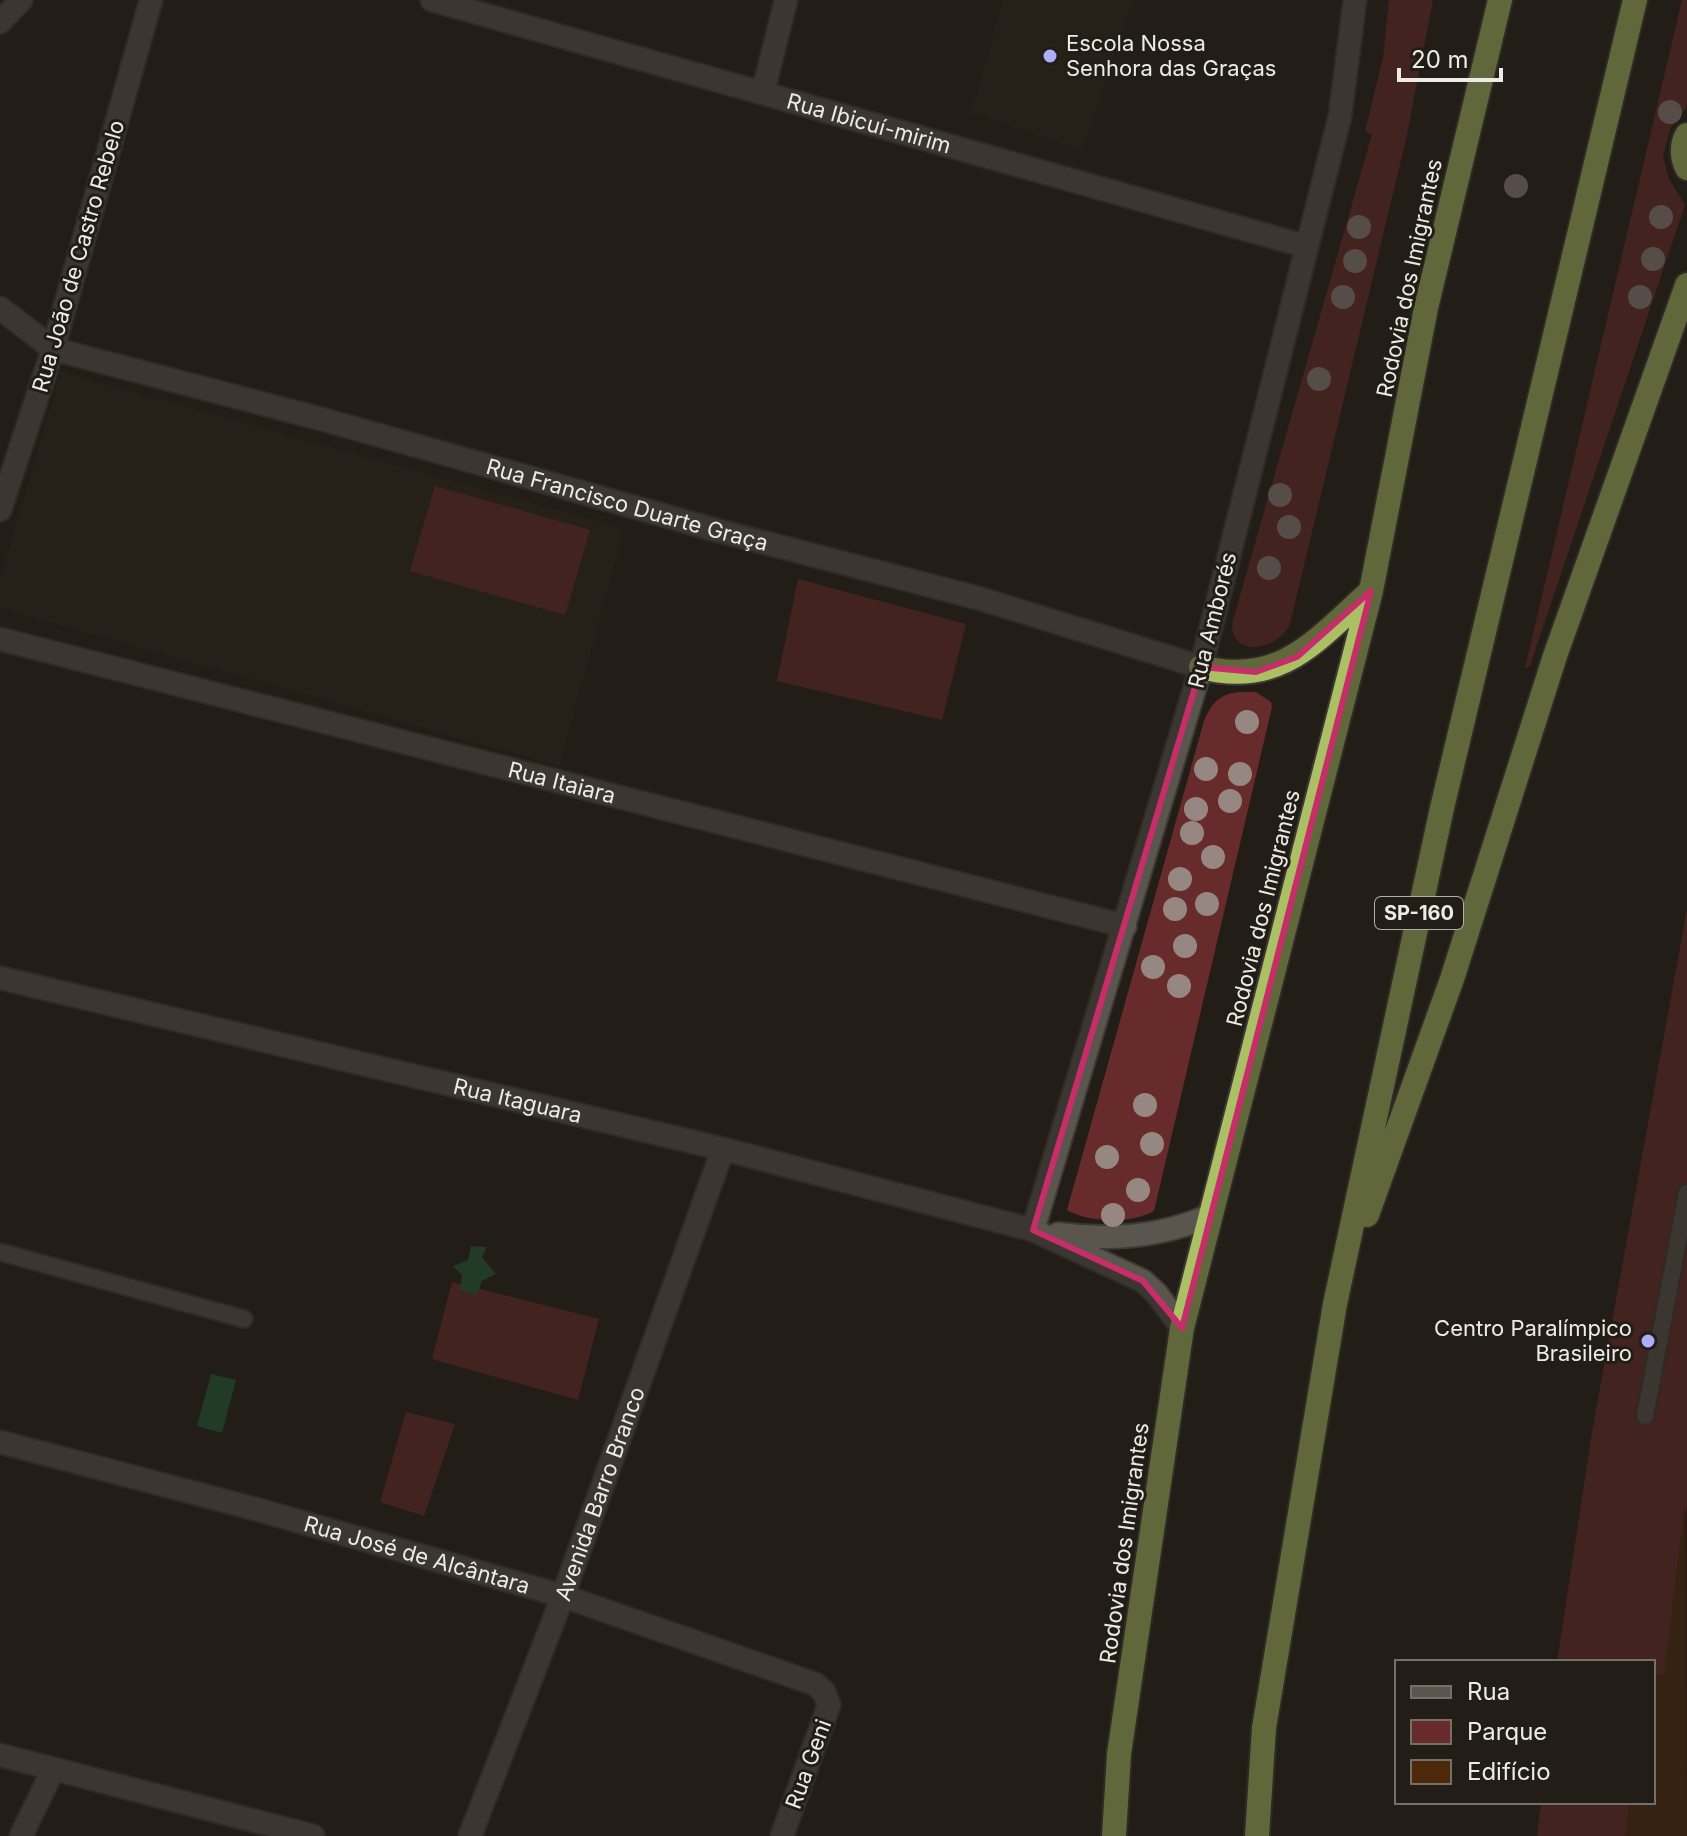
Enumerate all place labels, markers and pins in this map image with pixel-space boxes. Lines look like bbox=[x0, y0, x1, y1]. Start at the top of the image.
place label: Escola Nossa Senhora das Graças bbox=[1066, 30, 1276, 81]
marker: Escola Nossa Senhora das Graças bbox=[1041, 47, 1059, 65]
place label: Centro Paralímpico Brasileiro bbox=[1434, 1315, 1632, 1366]
marker: Centro Paralímpico Brasileiro bbox=[1639, 1332, 1657, 1350]

